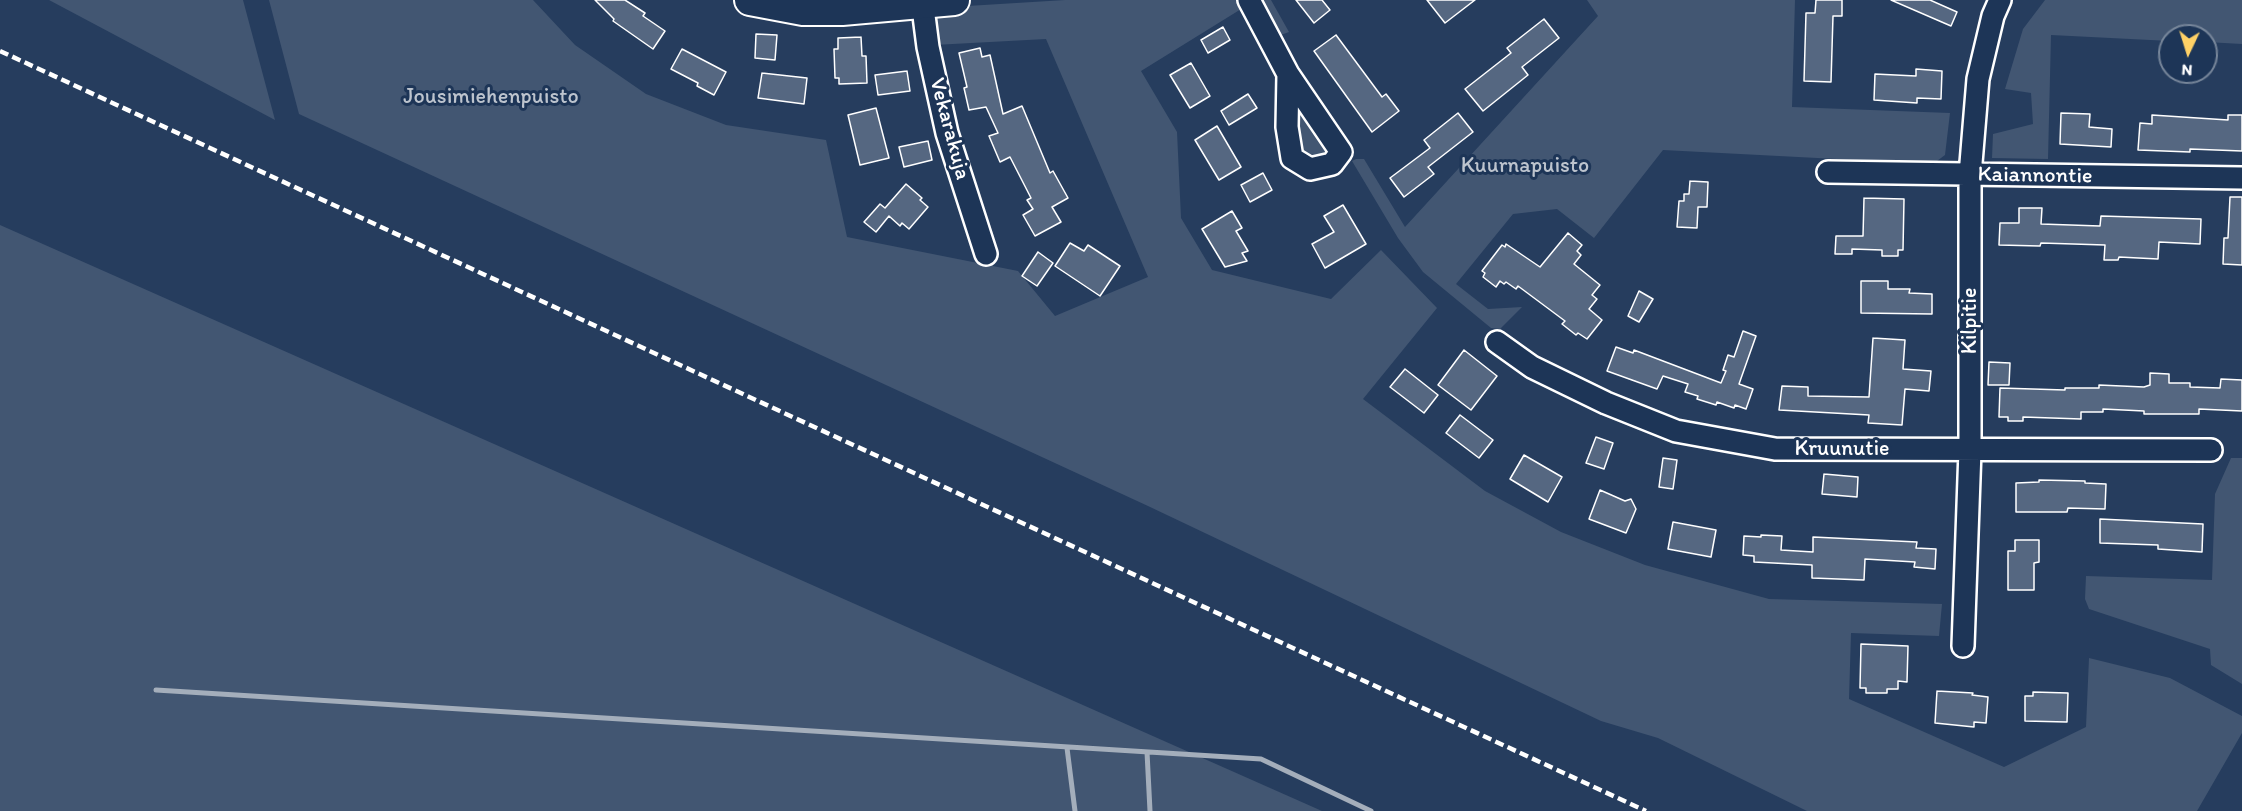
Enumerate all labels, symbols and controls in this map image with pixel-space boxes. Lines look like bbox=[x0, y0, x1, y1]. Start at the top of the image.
north arrow bbox=[2158, 24, 2218, 84]
text: N bbox=[2181, 61, 2193, 80]
street label: Vekarakuja bbox=[923, 75, 975, 183]
park label: Jousimiehenpuisto bbox=[403, 84, 579, 110]
park label: Kuurnapuisto bbox=[1461, 153, 1589, 179]
street label: Kaiannontie bbox=[1977, 162, 2093, 190]
street label: Kilpitie bbox=[1957, 288, 1983, 354]
street label: Kruunutie bbox=[1794, 436, 1890, 462]

